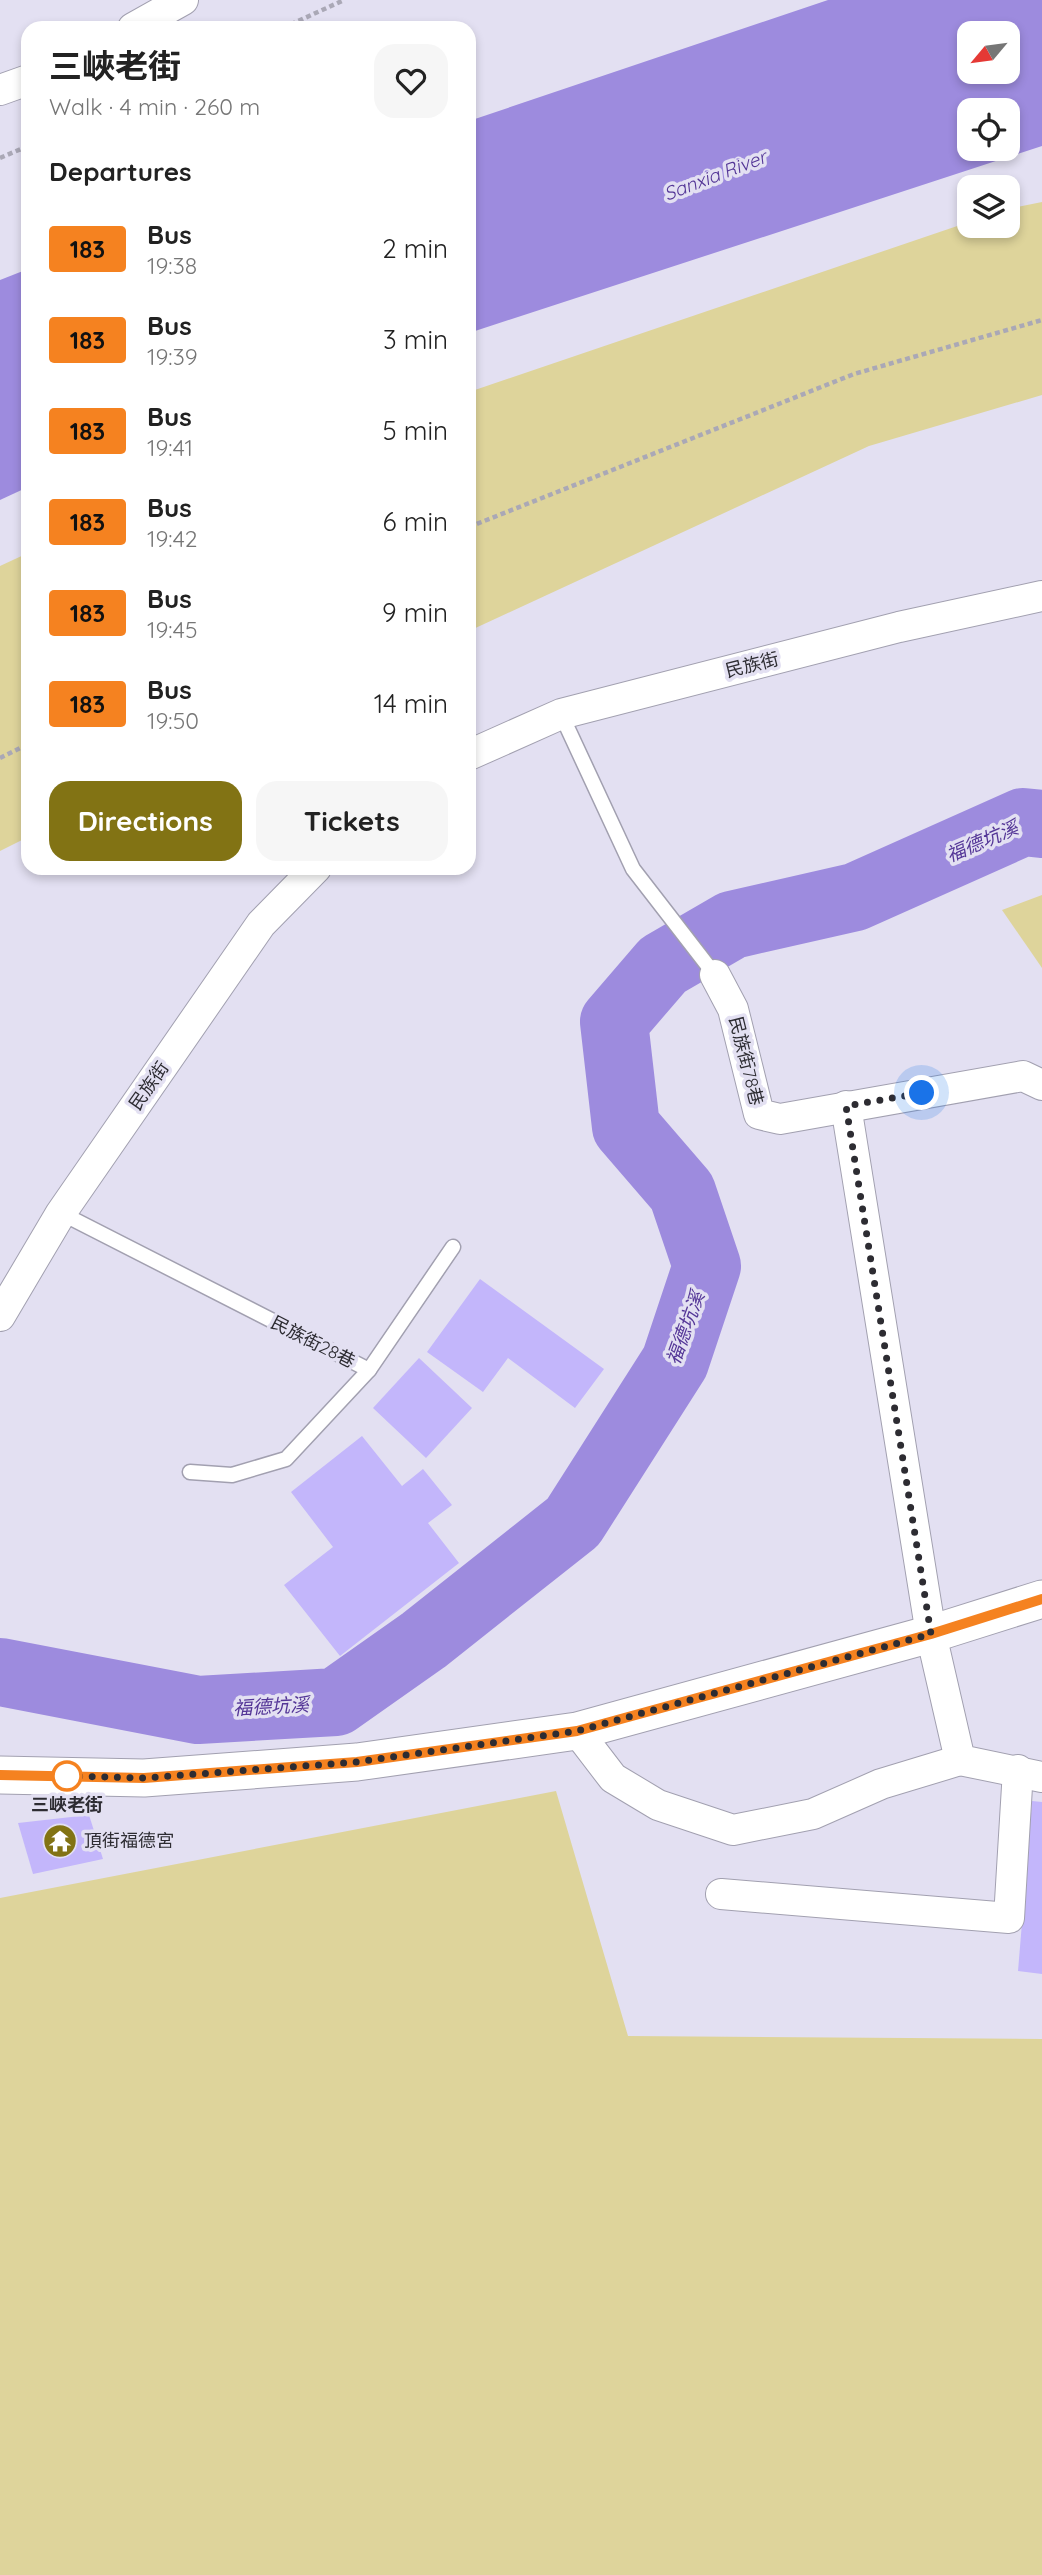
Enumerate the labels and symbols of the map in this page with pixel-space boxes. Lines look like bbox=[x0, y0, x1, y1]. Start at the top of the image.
north arrow bbox=[957, 21, 1020, 84]
water label: Sanxia River bbox=[660, 143, 772, 206]
street label: 民族街 bbox=[723, 647, 781, 682]
water label: 福德坑溪 bbox=[942, 814, 1024, 867]
street label: 民族街78巷 bbox=[724, 1014, 769, 1108]
street label: 民族街 bbox=[124, 1057, 173, 1114]
your location bbox=[904, 1075, 939, 1110]
water label: 福德坑溪 bbox=[661, 1285, 710, 1368]
street label: 民族街28巷 bbox=[267, 1310, 359, 1373]
water label: 福德坑溪 bbox=[232, 1692, 313, 1720]
marker: 三峽老街 bbox=[52, 1761, 82, 1791]
place label: 三峽老街 bbox=[31, 1793, 103, 1816]
temple icon: 頂街福德宮 bbox=[41, 1822, 79, 1860]
place label: 頂街福德宮 bbox=[84, 1829, 174, 1852]

